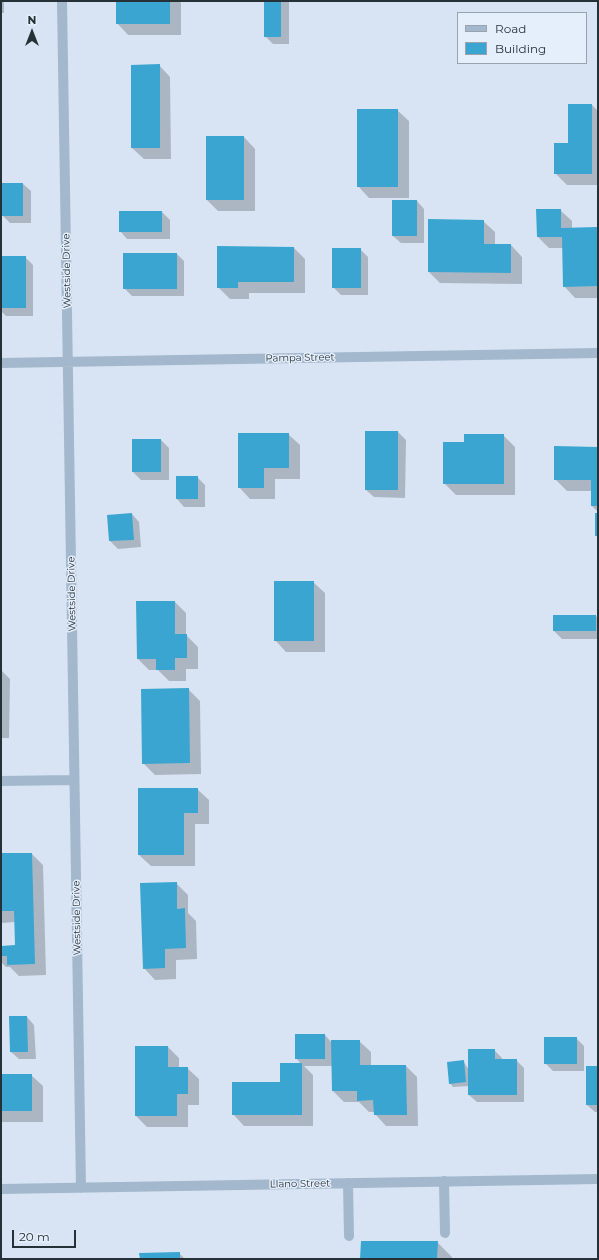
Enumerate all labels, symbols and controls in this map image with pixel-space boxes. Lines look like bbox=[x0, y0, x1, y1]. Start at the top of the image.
north arrow bbox=[12, 12, 52, 52]
legend bbox=[457, 12, 587, 64]
text: N bbox=[28, 13, 36, 27]
text: Road bbox=[495, 21, 526, 36]
text: Building bbox=[495, 41, 546, 56]
street label: Westside Drive bbox=[60, 234, 74, 308]
street label: Pampa Street bbox=[265, 351, 335, 365]
street label: Westside Drive bbox=[65, 557, 79, 631]
street label: Westside Drive bbox=[70, 881, 84, 955]
street label: Llano Street bbox=[270, 1177, 330, 1191]
scale bar bbox=[14, 1222, 78, 1248]
text: 20 m bbox=[19, 1229, 50, 1244]

